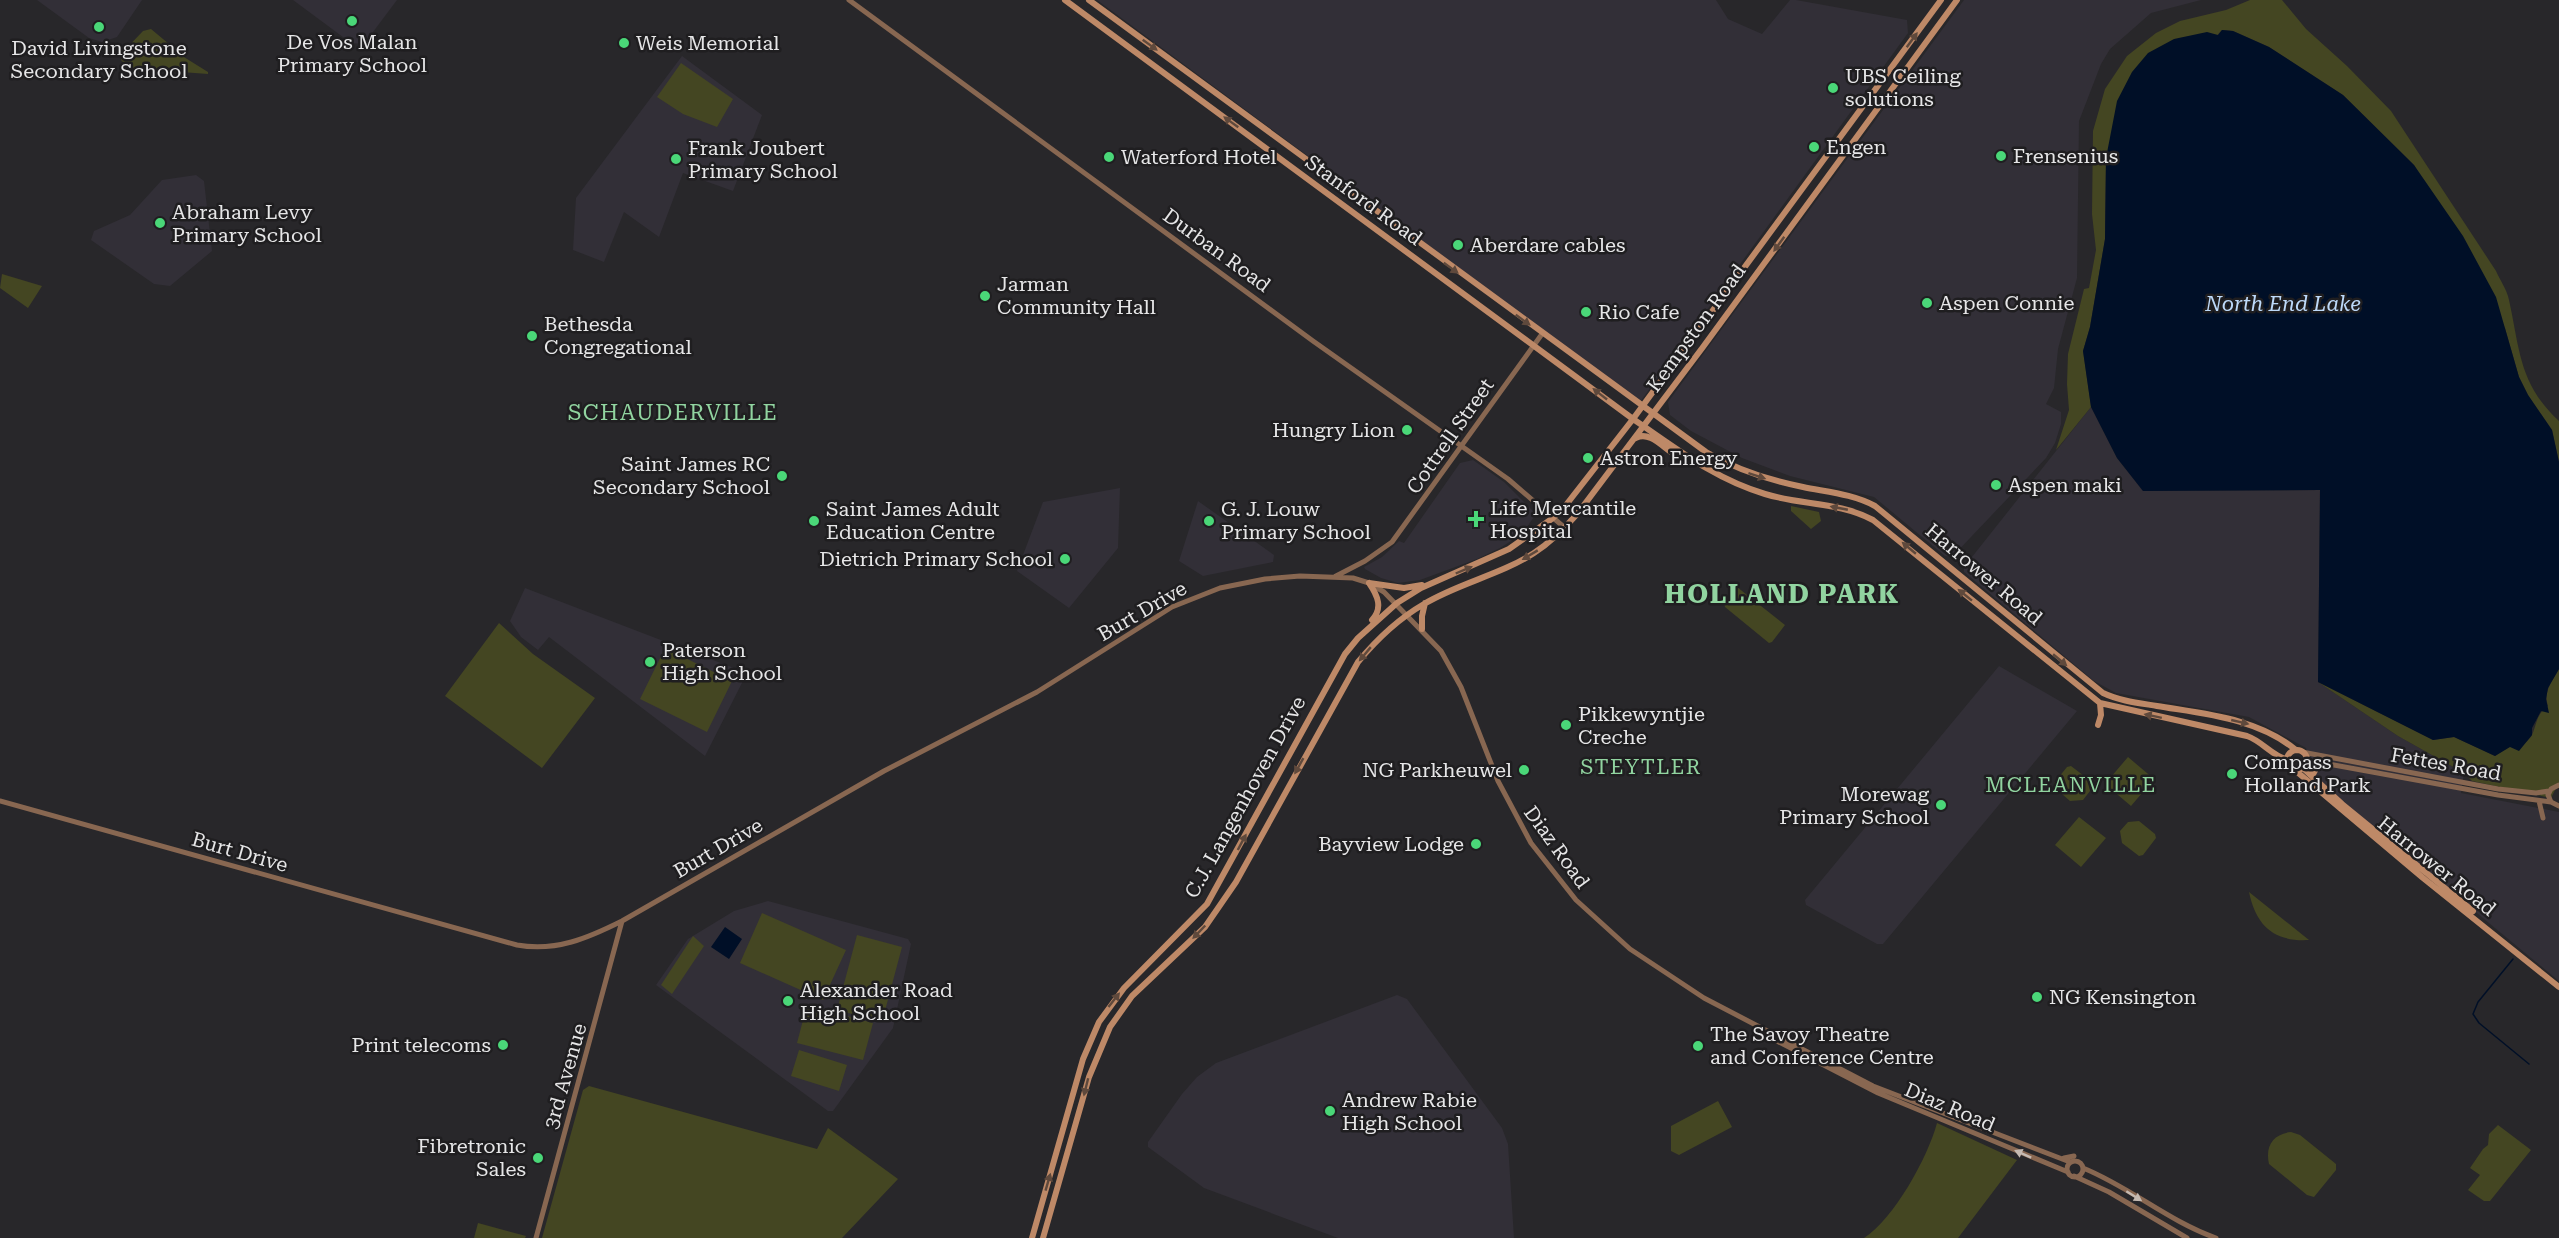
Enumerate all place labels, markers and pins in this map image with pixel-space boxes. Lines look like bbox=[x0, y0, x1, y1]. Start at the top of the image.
marker: De Vos Malan Primary School bbox=[345, 14, 359, 28]
marker: David Livingstone Secondary School bbox=[92, 20, 106, 34]
place label: De Vos Malan Primary School bbox=[277, 30, 427, 77]
place label: Weis Memorial bbox=[636, 31, 779, 55]
place label: David Livingstone Secondary School bbox=[11, 36, 187, 83]
marker: Weis Memorial bbox=[617, 36, 631, 50]
place label: UBS Ceiling solutions bbox=[1845, 64, 1961, 111]
marker: UBS Ceiling solutions bbox=[1826, 81, 1840, 95]
place label: Engen bbox=[1826, 135, 1887, 159]
place label: Frank Joubert Primary School bbox=[688, 136, 838, 183]
marker: Engen bbox=[1807, 140, 1821, 154]
place label: Frensenius bbox=[2013, 144, 2118, 168]
place label: Waterford Hotel bbox=[1121, 145, 1276, 169]
marker: Frensenius bbox=[1994, 149, 2008, 163]
marker: Waterford Hotel bbox=[1102, 150, 1116, 164]
marker: Frank Joubert Primary School bbox=[669, 152, 683, 166]
place label: Abraham Levy Primary School bbox=[172, 200, 322, 247]
marker: Abraham Levy Primary School bbox=[153, 216, 167, 230]
place label: Aberdare cables bbox=[1470, 233, 1625, 257]
marker: Aberdare cables bbox=[1451, 238, 1465, 252]
place label: Jarman Community Hall bbox=[997, 272, 1156, 319]
marker: Jarman Community Hall bbox=[978, 289, 992, 303]
place label: Aspen Connie bbox=[1939, 291, 2075, 315]
marker: Aspen Connie bbox=[1920, 296, 1934, 310]
place label: Rio Cafe bbox=[1598, 300, 1680, 324]
marker: Rio Cafe bbox=[1579, 305, 1593, 319]
place label: Bethesda Congregational bbox=[544, 312, 692, 359]
marker: Bethesda Congregational bbox=[525, 329, 539, 343]
place label: Hungry Lion bbox=[1272, 418, 1395, 442]
marker: Hungry Lion bbox=[1400, 423, 1414, 437]
place label: Astron Energy bbox=[1600, 446, 1738, 470]
marker: Astron Energy bbox=[1581, 451, 1595, 465]
place label: Saint James RC Secondary School bbox=[593, 452, 770, 499]
marker: Saint James RC Secondary School bbox=[775, 469, 789, 483]
place label: Aspen maki bbox=[2008, 473, 2122, 497]
marker: Aspen maki bbox=[1989, 478, 2003, 492]
place label: Life Mercantile Hospital bbox=[1490, 496, 1636, 543]
place label: Saint James Adult Education Centre bbox=[826, 497, 1000, 544]
place label: G. J. Louw Primary School bbox=[1221, 497, 1371, 544]
marker: Life Mercantile Hospital bbox=[1467, 510, 1485, 528]
marker: Saint James Adult Education Centre bbox=[807, 514, 821, 528]
marker: G. J. Louw Primary School bbox=[1202, 514, 1216, 528]
place label: Dietrich Primary School bbox=[819, 547, 1053, 571]
marker: Dietrich Primary School bbox=[1058, 552, 1072, 566]
place label: Paterson High School bbox=[662, 638, 782, 685]
marker: Paterson High School bbox=[643, 655, 657, 669]
place label: Pikkewyntjie Creche bbox=[1578, 702, 1705, 749]
marker: Pikkewyntjie Creche bbox=[1559, 718, 1573, 732]
place label: Compass Holland Park bbox=[2244, 750, 2371, 797]
place label: NG Parkheuwel bbox=[1362, 758, 1512, 782]
marker: NG Parkheuwel bbox=[1517, 763, 1531, 777]
marker: Compass Holland Park bbox=[2225, 767, 2239, 781]
place label: Morewag Primary School bbox=[1779, 782, 1930, 829]
marker: Morewag Primary School bbox=[1934, 798, 1948, 812]
place label: Bayview Lodge bbox=[1318, 832, 1464, 856]
marker: Bayview Lodge bbox=[1469, 837, 1483, 851]
place label: Alexander Road High School bbox=[800, 978, 953, 1025]
place label: NG Kensington bbox=[2049, 985, 2197, 1009]
marker: NG Kensington bbox=[2030, 990, 2044, 1004]
marker: Alexander Road High School bbox=[781, 994, 795, 1008]
place label: The Savoy Theatre and Conference Centre bbox=[1710, 1022, 1934, 1069]
place label: Print telecoms bbox=[352, 1033, 491, 1057]
marker: Print telecoms bbox=[496, 1038, 510, 1052]
marker: The Savoy Theatre and Conference Centre bbox=[1691, 1039, 1705, 1053]
place label: Andrew Rabie High School bbox=[1342, 1088, 1477, 1135]
marker: Andrew Rabie High School bbox=[1323, 1104, 1337, 1118]
place label: Fibretronic Sales bbox=[418, 1134, 526, 1181]
marker: Fibretronic Sales bbox=[531, 1151, 545, 1165]

